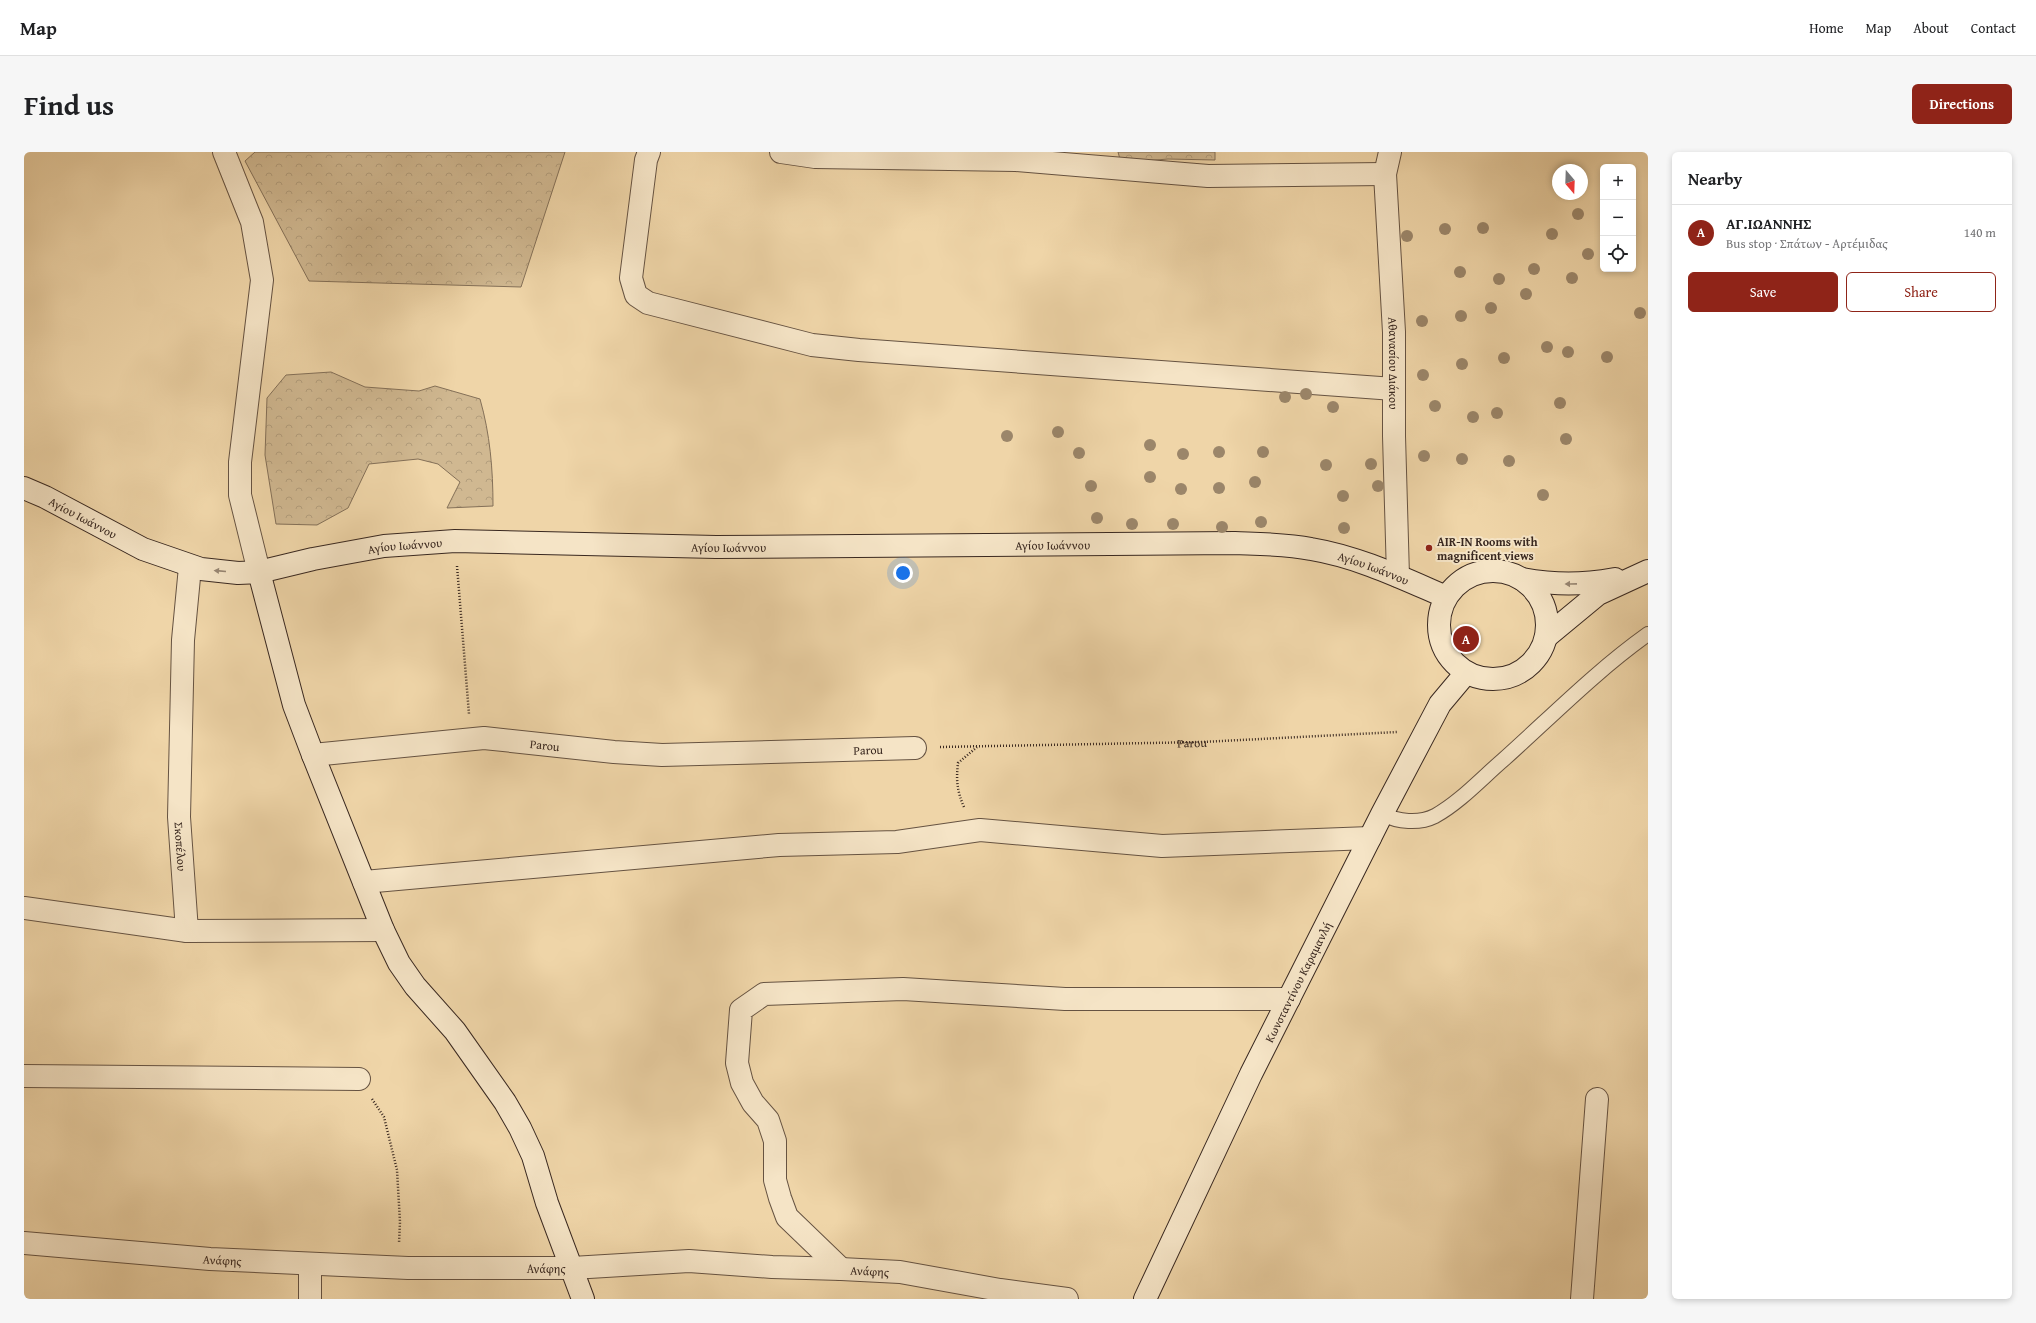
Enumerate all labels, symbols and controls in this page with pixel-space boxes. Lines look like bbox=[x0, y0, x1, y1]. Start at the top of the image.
text: Map bbox=[20, 14, 57, 42]
text: Home bbox=[1809, 18, 1844, 38]
text: Map bbox=[1866, 18, 1891, 38]
text: About bbox=[1913, 18, 1949, 38]
text: Contact bbox=[1971, 18, 2016, 38]
text: Find us bbox=[24, 84, 114, 125]
button: Directions bbox=[1912, 84, 2012, 124]
north arrow bbox=[1552, 164, 1588, 200]
map controls bbox=[1600, 164, 1636, 272]
button: + bbox=[1600, 164, 1636, 200]
text: Nearby bbox=[1688, 166, 1742, 191]
button: − bbox=[1600, 200, 1636, 236]
text: ΑΓ.ΙΩΑΝΝΗΣ bbox=[1726, 213, 1811, 234]
text: A bbox=[1697, 223, 1705, 242]
text: 140 m bbox=[1964, 223, 1996, 242]
text: Bus stop · Σπάτων - Αρτέμιδας bbox=[1726, 234, 1888, 253]
button: locate bbox=[1600, 236, 1636, 272]
button: Save bbox=[1688, 272, 1838, 312]
button: Share bbox=[1846, 272, 1996, 312]
street label: Αθανασίου Διάκου bbox=[1385, 316, 1403, 409]
street label: Αγίου Ιωάννου bbox=[46, 492, 120, 542]
street label: Αγίου Ιωάννου bbox=[366, 533, 443, 557]
place label: AIR-IN Rooms with magnificent views bbox=[1437, 533, 1537, 564]
street label: Αγίου Ιωάννου bbox=[1015, 536, 1090, 553]
street label: Αγίου Ιωάννου bbox=[691, 538, 766, 556]
marker: AIR-IN Rooms with magnificent views bbox=[1424, 543, 1434, 553]
street label: Αγίου Ιωάννου bbox=[1336, 547, 1412, 588]
your location bbox=[893, 563, 913, 583]
one-way arrow bbox=[214, 568, 226, 575]
one-way arrow bbox=[1564, 581, 1577, 587]
pin: A bbox=[1453, 624, 1479, 654]
street label: Parou bbox=[1177, 733, 1208, 751]
street label: Parou bbox=[529, 735, 561, 755]
street label: Parou bbox=[853, 740, 884, 758]
street label: Σκοπέλου bbox=[171, 821, 191, 872]
street label: Κωνσταντίνου Καραμανλή bbox=[1260, 918, 1335, 1045]
street label: Ανάφης bbox=[202, 1250, 242, 1269]
street label: Ανάφης bbox=[527, 1260, 565, 1277]
street label: Ανάφης bbox=[850, 1261, 889, 1280]

